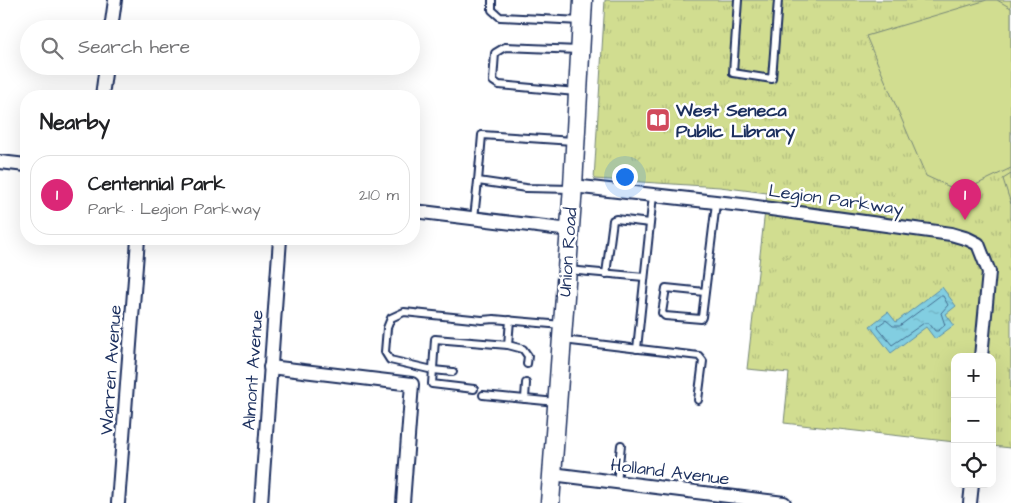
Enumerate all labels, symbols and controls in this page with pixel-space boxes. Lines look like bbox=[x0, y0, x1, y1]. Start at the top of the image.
search box bbox=[20, 20, 420, 75]
icon: search bbox=[38, 34, 66, 62]
text: Search here bbox=[78, 34, 190, 61]
place label: West Seneca Public Library bbox=[675, 98, 795, 145]
library icon: West Seneca Public Library bbox=[645, 107, 671, 133]
text: Nearby bbox=[40, 108, 110, 137]
your location bbox=[612, 164, 638, 190]
text: Centennial Park bbox=[88, 171, 225, 198]
street label: Legion Parkway bbox=[767, 178, 905, 223]
pin: 1 bbox=[949, 179, 981, 220]
text: 1 bbox=[56, 184, 58, 206]
text: 210 m bbox=[359, 184, 399, 206]
text: Park · Legion Parkway bbox=[88, 198, 261, 220]
street label: Union Road bbox=[552, 206, 584, 298]
street label: Warren Avenue bbox=[94, 304, 128, 436]
street label: Almont Avenue bbox=[236, 309, 270, 431]
map controls bbox=[951, 353, 996, 488]
button: + bbox=[951, 353, 996, 398]
button: − bbox=[951, 398, 996, 443]
button: locate bbox=[951, 443, 996, 488]
street label: Holland Avenue bbox=[609, 452, 731, 492]

